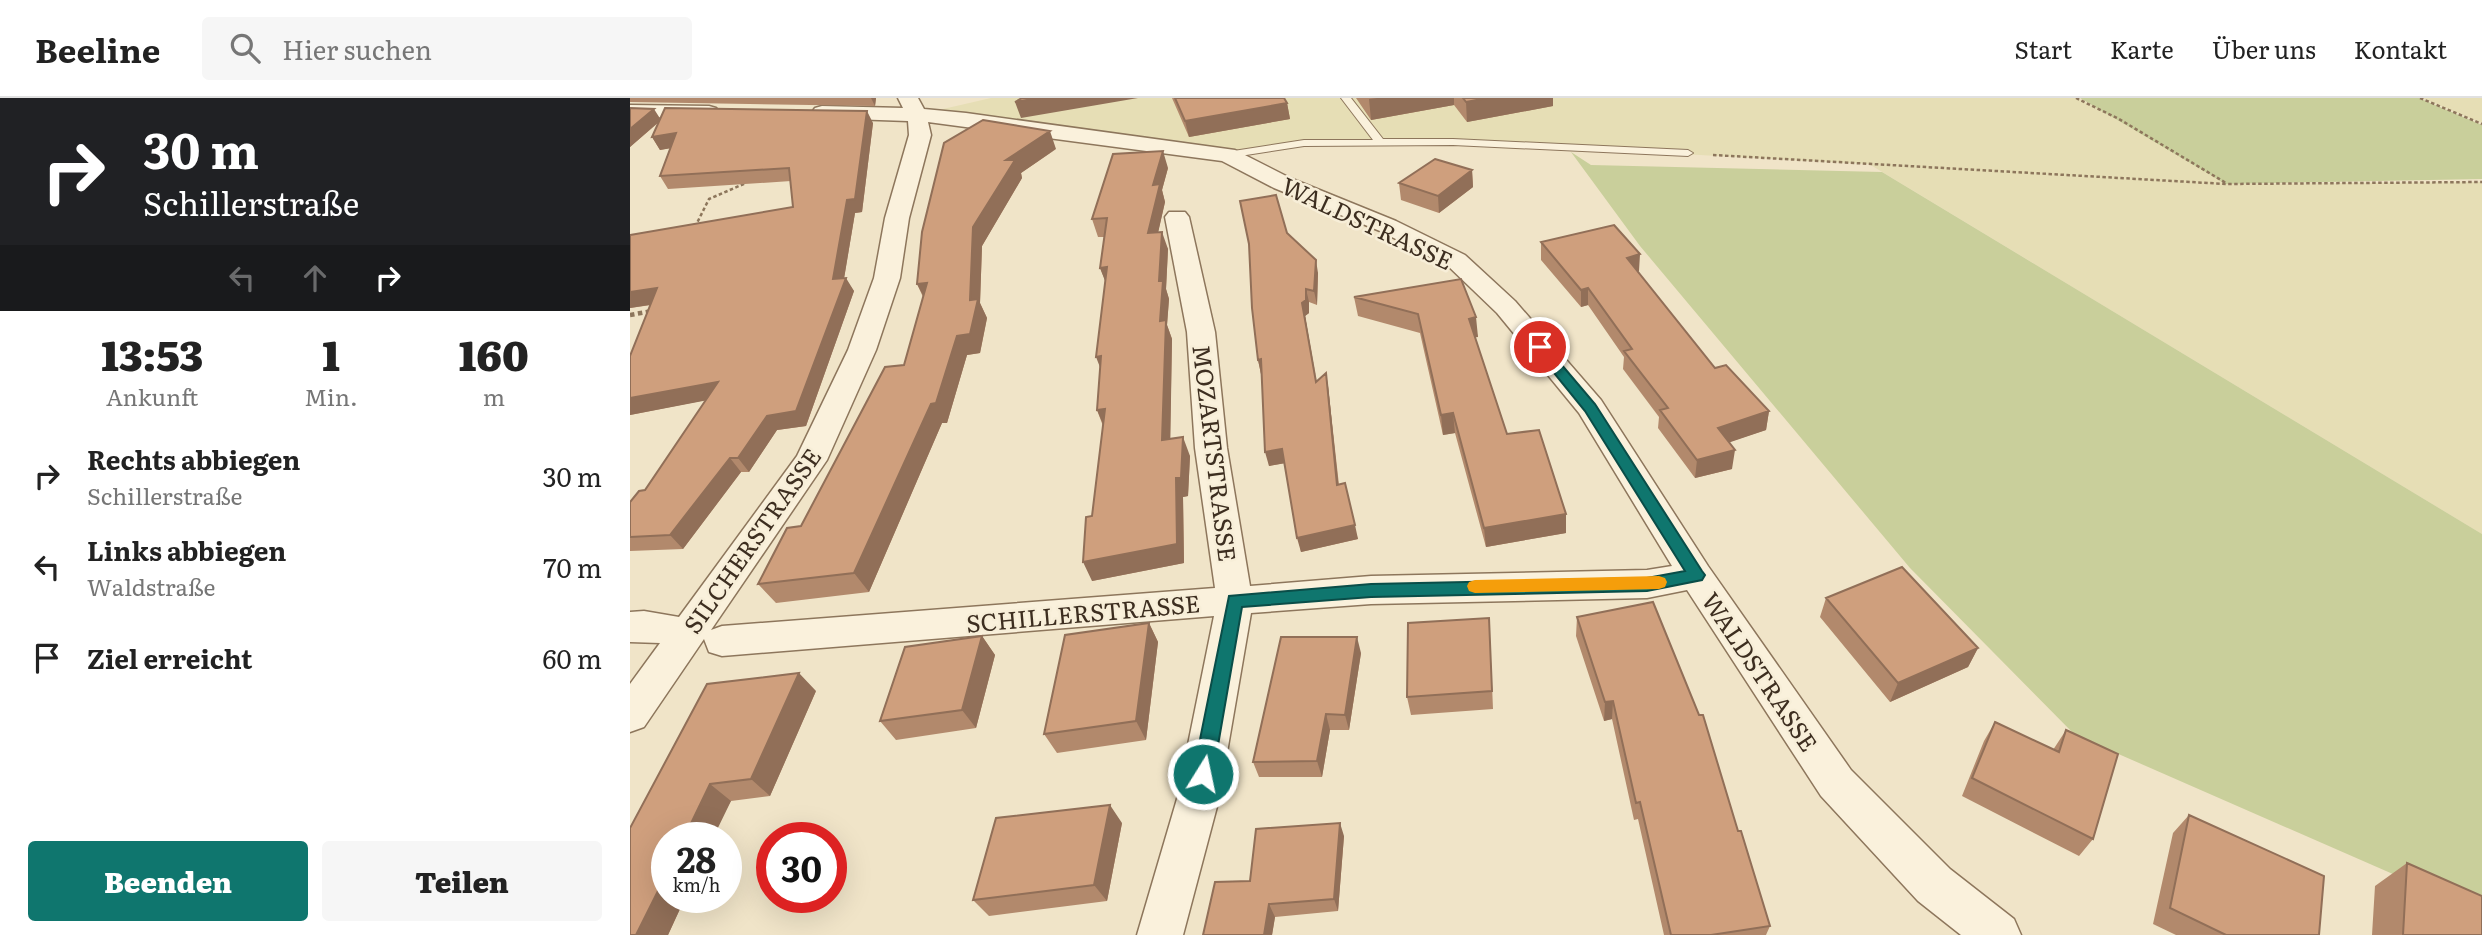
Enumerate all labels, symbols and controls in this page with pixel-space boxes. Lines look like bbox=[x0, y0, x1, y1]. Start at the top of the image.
search box bbox=[202, 17, 692, 80]
text: Beeline bbox=[35, 24, 160, 73]
icon: search bbox=[226, 29, 264, 67]
text: Hier suchen bbox=[282, 29, 432, 68]
text: Start bbox=[2015, 31, 2072, 66]
text: Karte bbox=[2110, 31, 2174, 66]
text: Über uns bbox=[2212, 31, 2316, 66]
text: Kontakt bbox=[2354, 31, 2447, 66]
text: 30 m bbox=[143, 111, 259, 184]
icon: right bbox=[28, 126, 119, 217]
street label: WALDSTRASSE bbox=[1277, 167, 1459, 277]
text: Schillerstraße bbox=[143, 178, 359, 226]
icon: left bbox=[223, 259, 261, 297]
icon: ahead bbox=[296, 259, 334, 297]
icon: right bbox=[369, 259, 407, 297]
pin bbox=[1510, 317, 1570, 377]
text: 13:53 bbox=[101, 322, 203, 384]
text: 1 bbox=[322, 322, 340, 384]
text: 160 bbox=[459, 322, 529, 384]
icon: arrive bbox=[1521, 328, 1559, 366]
street label: MOZARTSTRASSE bbox=[1185, 343, 1247, 563]
text: Ankunft bbox=[106, 379, 198, 413]
text: Min. bbox=[304, 379, 358, 413]
text: m bbox=[483, 379, 505, 413]
text: Rechts abbiegen bbox=[87, 439, 300, 478]
street label: SILCHERSTRASSE bbox=[674, 440, 828, 640]
text: 30 m bbox=[542, 456, 602, 495]
icon: right bbox=[28, 457, 66, 495]
text: Schillerstraße bbox=[87, 478, 242, 512]
text: Links abbiegen bbox=[87, 530, 286, 569]
text: 70 m bbox=[543, 547, 602, 586]
icon: left bbox=[28, 548, 66, 586]
text: Waldstraße bbox=[87, 569, 215, 603]
street label: SCHILLERSTRASSE bbox=[965, 584, 1201, 640]
street label: WALDSTRASSE bbox=[1695, 584, 1827, 758]
text: Ziel erreicht bbox=[87, 638, 252, 677]
text: 60 m bbox=[543, 638, 602, 677]
icon: arrive bbox=[28, 639, 66, 677]
position arrow bbox=[1166, 737, 1240, 811]
speed limit sign: 30 bbox=[756, 822, 847, 913]
text: 28 bbox=[677, 832, 716, 884]
button: Beenden bbox=[28, 841, 308, 921]
button: Teilen bbox=[322, 841, 602, 921]
text: km/h bbox=[673, 871, 720, 898]

